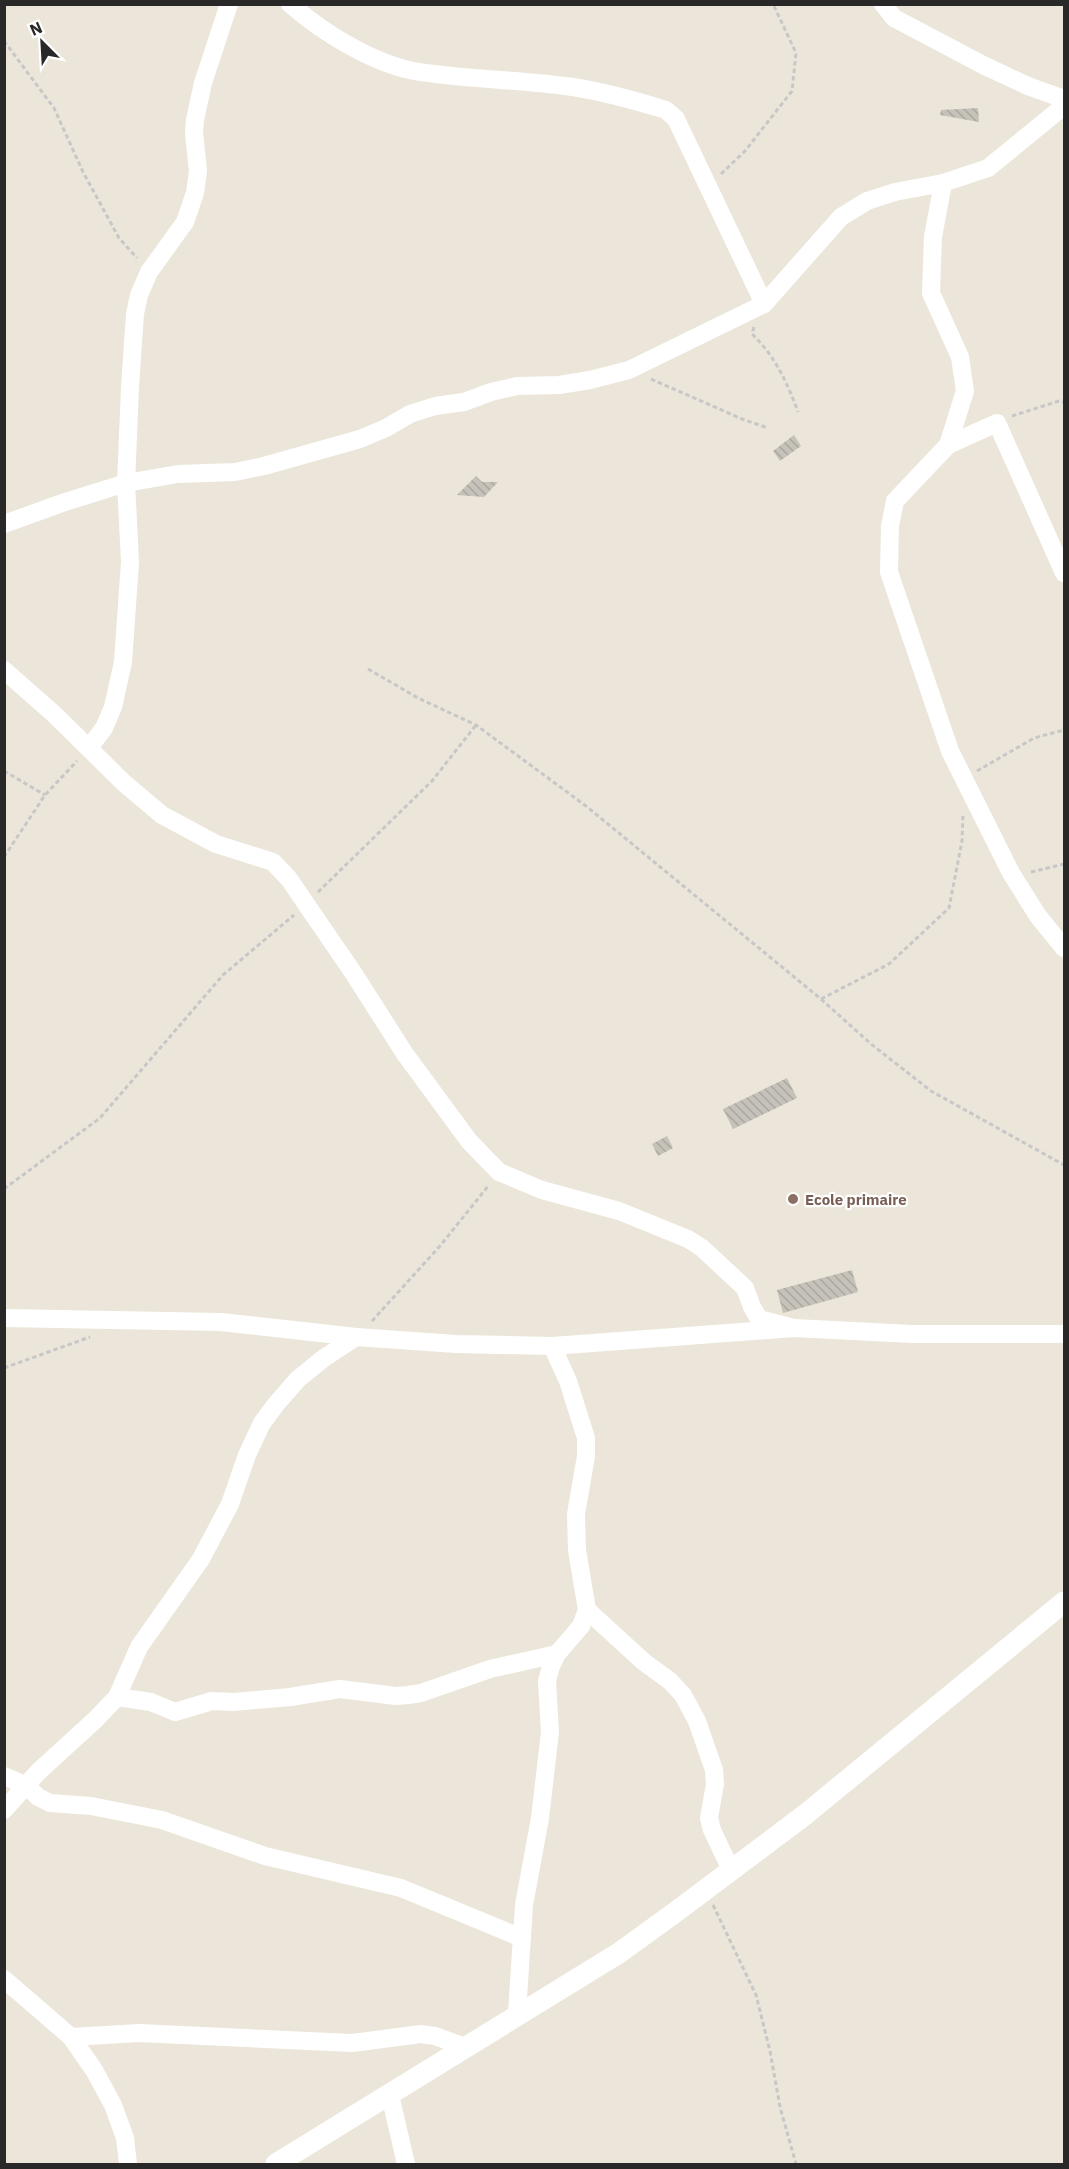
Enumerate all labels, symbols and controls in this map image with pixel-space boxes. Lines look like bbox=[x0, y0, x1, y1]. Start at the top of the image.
north arrow bbox=[12, 12, 72, 72]
text: N bbox=[27, 17, 45, 40]
place label: Ecole primaire bbox=[805, 1190, 907, 1209]
marker: Ecole primaire bbox=[786, 1192, 800, 1206]

